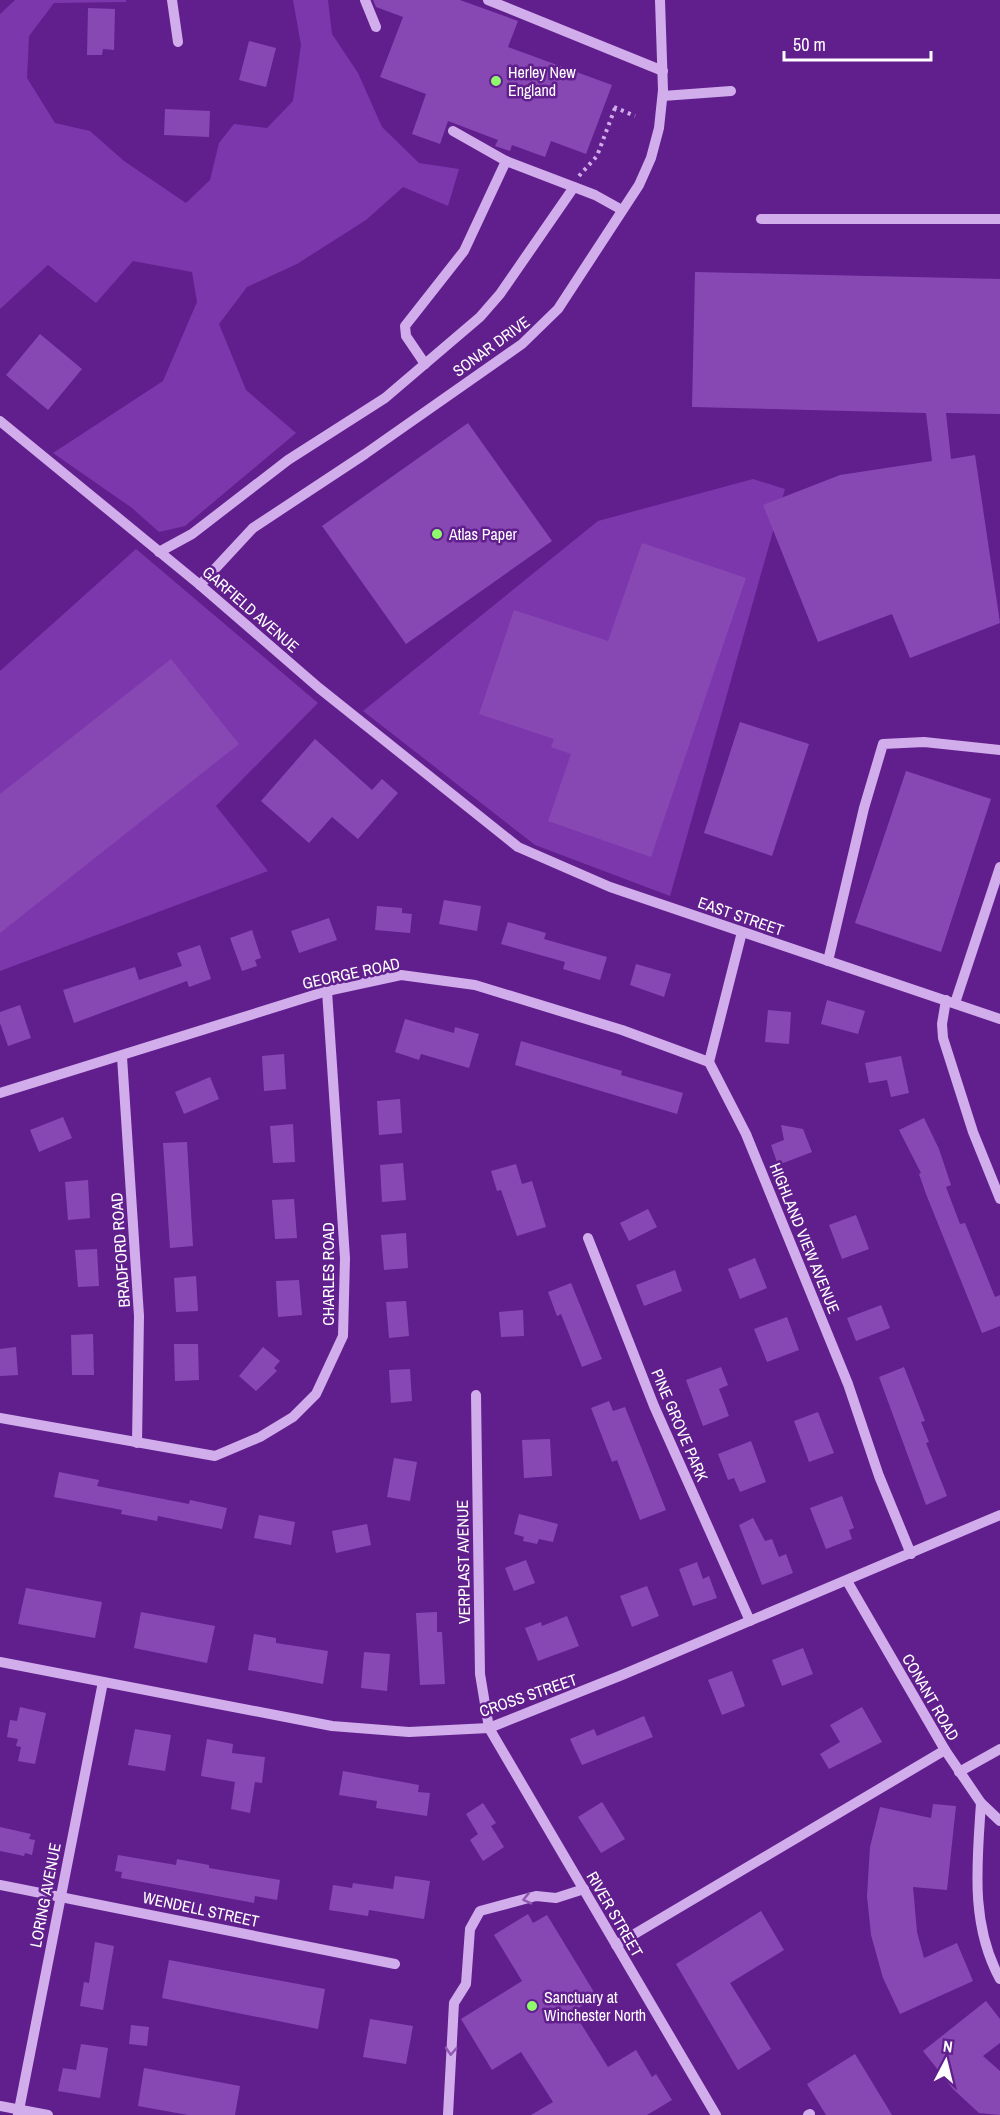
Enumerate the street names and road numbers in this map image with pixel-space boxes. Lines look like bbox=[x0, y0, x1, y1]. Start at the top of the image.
street label: SONAR DRIVE bbox=[448, 311, 534, 381]
street label: GARFIELD AVENUE bbox=[198, 561, 304, 657]
street label: EAST STREET bbox=[695, 891, 787, 941]
street label: GEORGE ROAD bbox=[300, 952, 402, 994]
street label: HIGHLAND VIEW AVENUE bbox=[765, 1159, 845, 1317]
street label: BRADFORD ROAD bbox=[105, 1192, 135, 1308]
street label: CHARLES ROAD bbox=[317, 1222, 339, 1326]
street label: PINE GROVE PARK bbox=[646, 1365, 714, 1485]
street label: VERPLAST AVENUE bbox=[451, 1500, 475, 1624]
street label: CONANT ROAD bbox=[897, 1650, 965, 1744]
street label: CROSS STREET bbox=[476, 1668, 580, 1722]
street label: LORING AVENUE bbox=[24, 1841, 66, 1949]
street label: RIVER STREET bbox=[582, 1867, 648, 1961]
street label: WENDELL STREET bbox=[141, 1886, 261, 1932]

